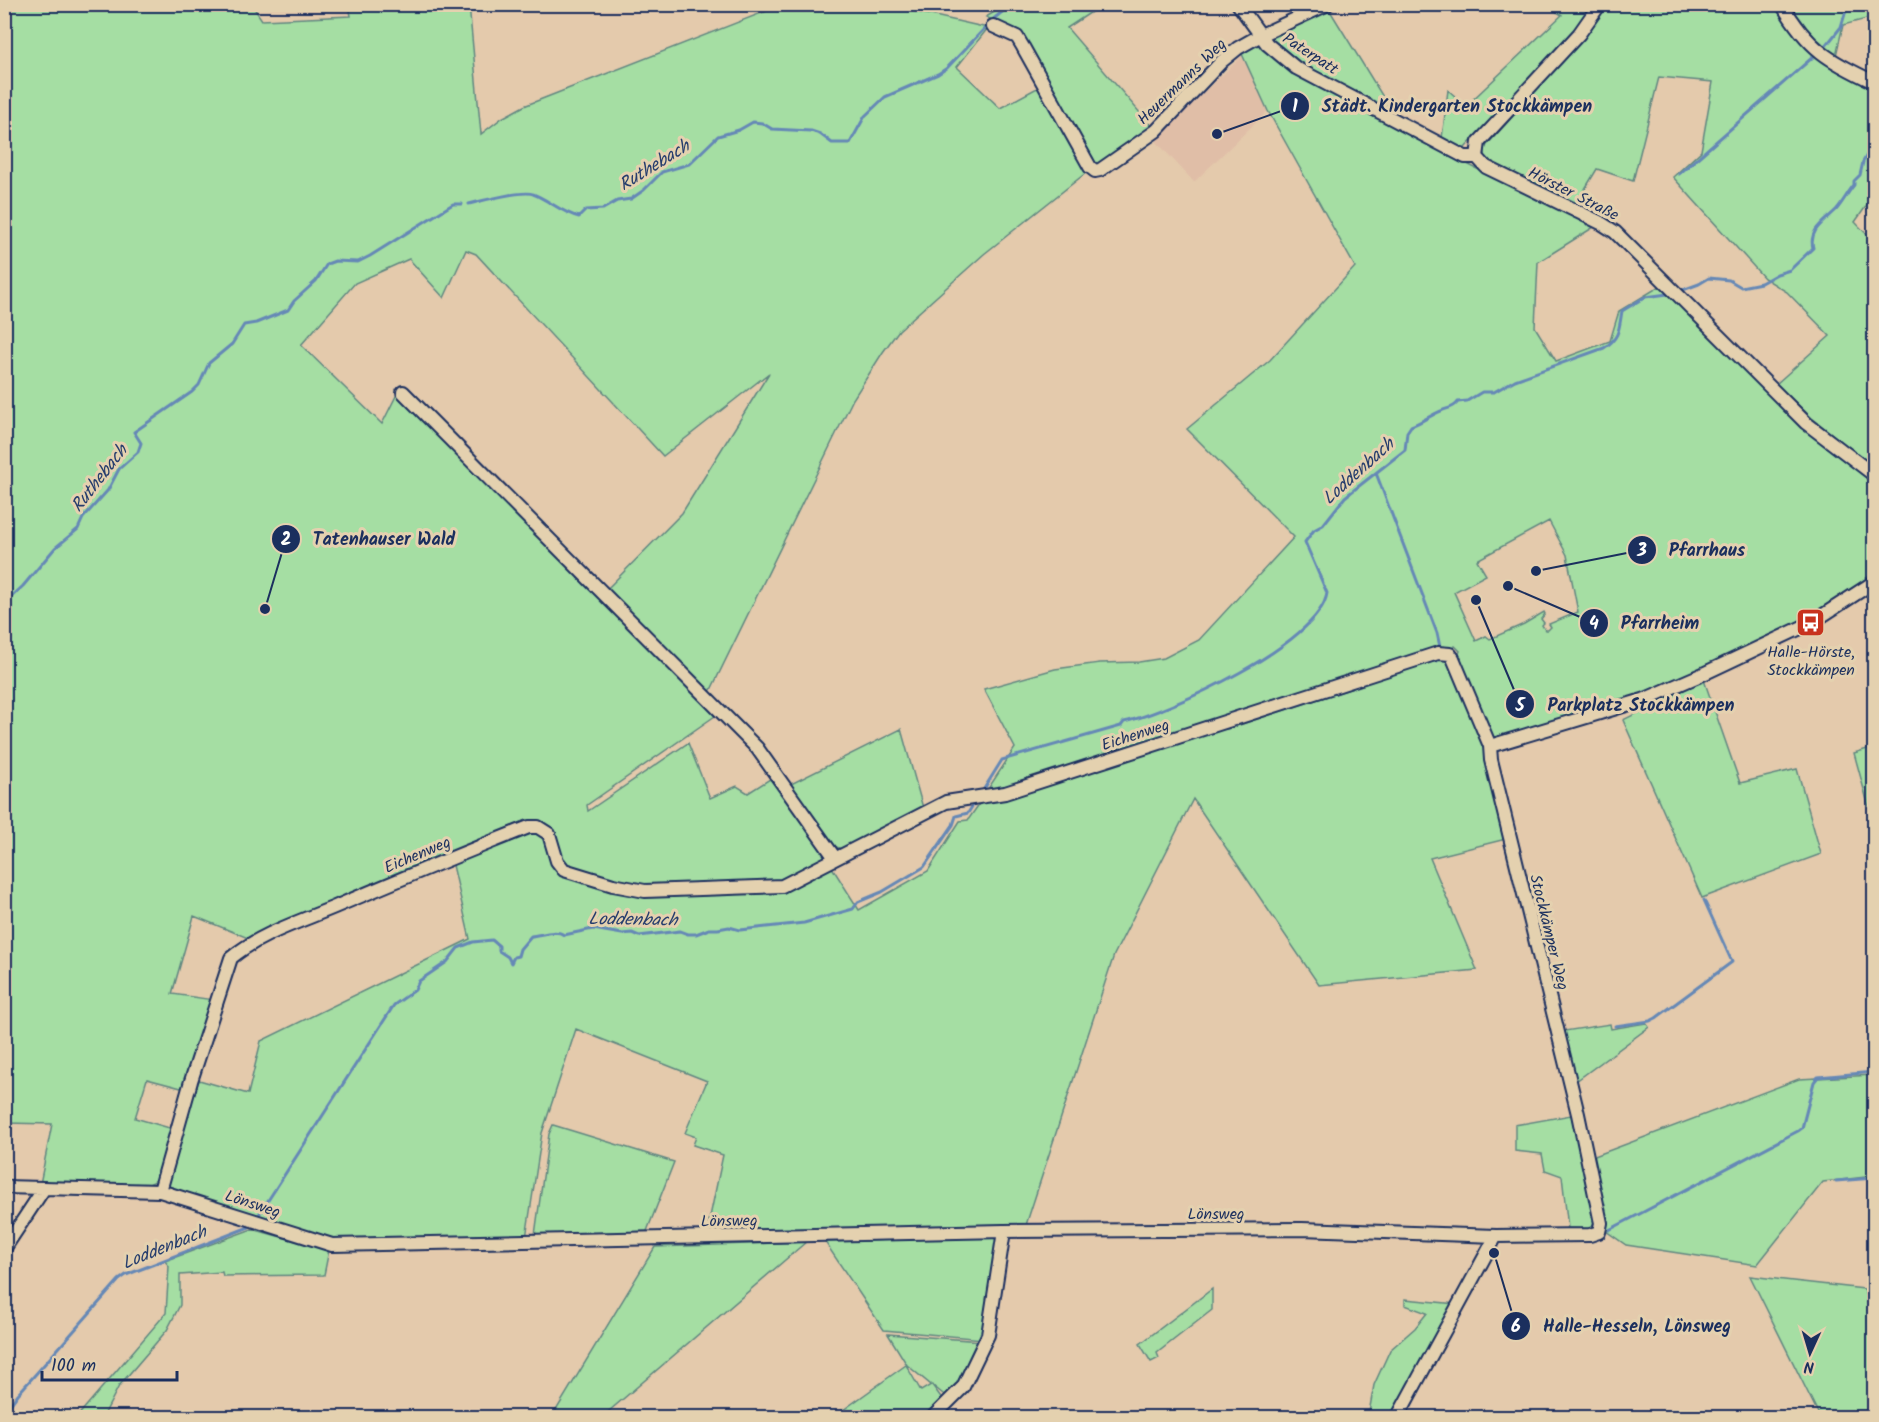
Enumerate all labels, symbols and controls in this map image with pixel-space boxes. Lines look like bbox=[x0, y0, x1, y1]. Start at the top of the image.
street label: Paterpatt bbox=[1277, 27, 1344, 82]
street label: Heuermanns Weg bbox=[1132, 33, 1232, 131]
callout: Städt. Kindergarten Stockkämpen bbox=[1280, 88, 1604, 124]
text: 1 bbox=[1292, 93, 1298, 122]
text: Städt. Kindergarten Stockkämpen bbox=[1322, 93, 1592, 122]
water label: Ruthebach bbox=[613, 132, 697, 200]
street label: Hörster Straße bbox=[1523, 161, 1623, 228]
water label: Loddenbach bbox=[1316, 431, 1403, 513]
water label: Ruthebach bbox=[64, 438, 137, 519]
callout: Tatenhauser Wald bbox=[271, 521, 467, 557]
text: 2 bbox=[281, 526, 291, 555]
text: Tatenhauser Wald bbox=[313, 526, 455, 555]
callout: Pfarrhaus bbox=[1627, 532, 1757, 568]
text: 3 bbox=[1636, 537, 1647, 566]
text: Pfarrhaus bbox=[1669, 537, 1746, 566]
callout: Pfarrheim bbox=[1579, 605, 1711, 641]
bus stop icon: Halle-Hörste, Stockkämpen bbox=[1795, 607, 1827, 639]
text: 4 bbox=[1589, 610, 1599, 639]
text: Pfarrheim bbox=[1621, 610, 1699, 639]
place label: Halle-Hörste, Stockkämpen bbox=[1767, 640, 1855, 683]
callout: Parkplatz Stockkämpen bbox=[1505, 686, 1746, 722]
text: 5 bbox=[1514, 692, 1526, 721]
text: Parkplatz Stockkämpen bbox=[1547, 692, 1735, 721]
street label: Eichenweg bbox=[1098, 713, 1173, 758]
street label: Eichenweg bbox=[380, 830, 455, 881]
street label: Stockkämper Weg bbox=[1522, 872, 1575, 993]
water label: Loddenbach bbox=[588, 905, 679, 936]
street label: Lönsweg bbox=[222, 1184, 283, 1225]
street label: Lönsweg bbox=[1188, 1202, 1244, 1227]
street label: Lönsweg bbox=[700, 1209, 758, 1234]
water label: Loddenbach bbox=[118, 1218, 213, 1279]
callout: Halle-Hesseln, Lönsweg bbox=[1501, 1308, 1743, 1344]
text: 6 bbox=[1511, 1313, 1521, 1342]
text: Halle-Hesseln, Lönsweg bbox=[1543, 1313, 1731, 1342]
north arrow bbox=[1780, 1323, 1840, 1383]
scale bar bbox=[42, 1344, 177, 1382]
text: 100 m bbox=[51, 1352, 96, 1381]
text: N bbox=[1803, 1354, 1815, 1379]

